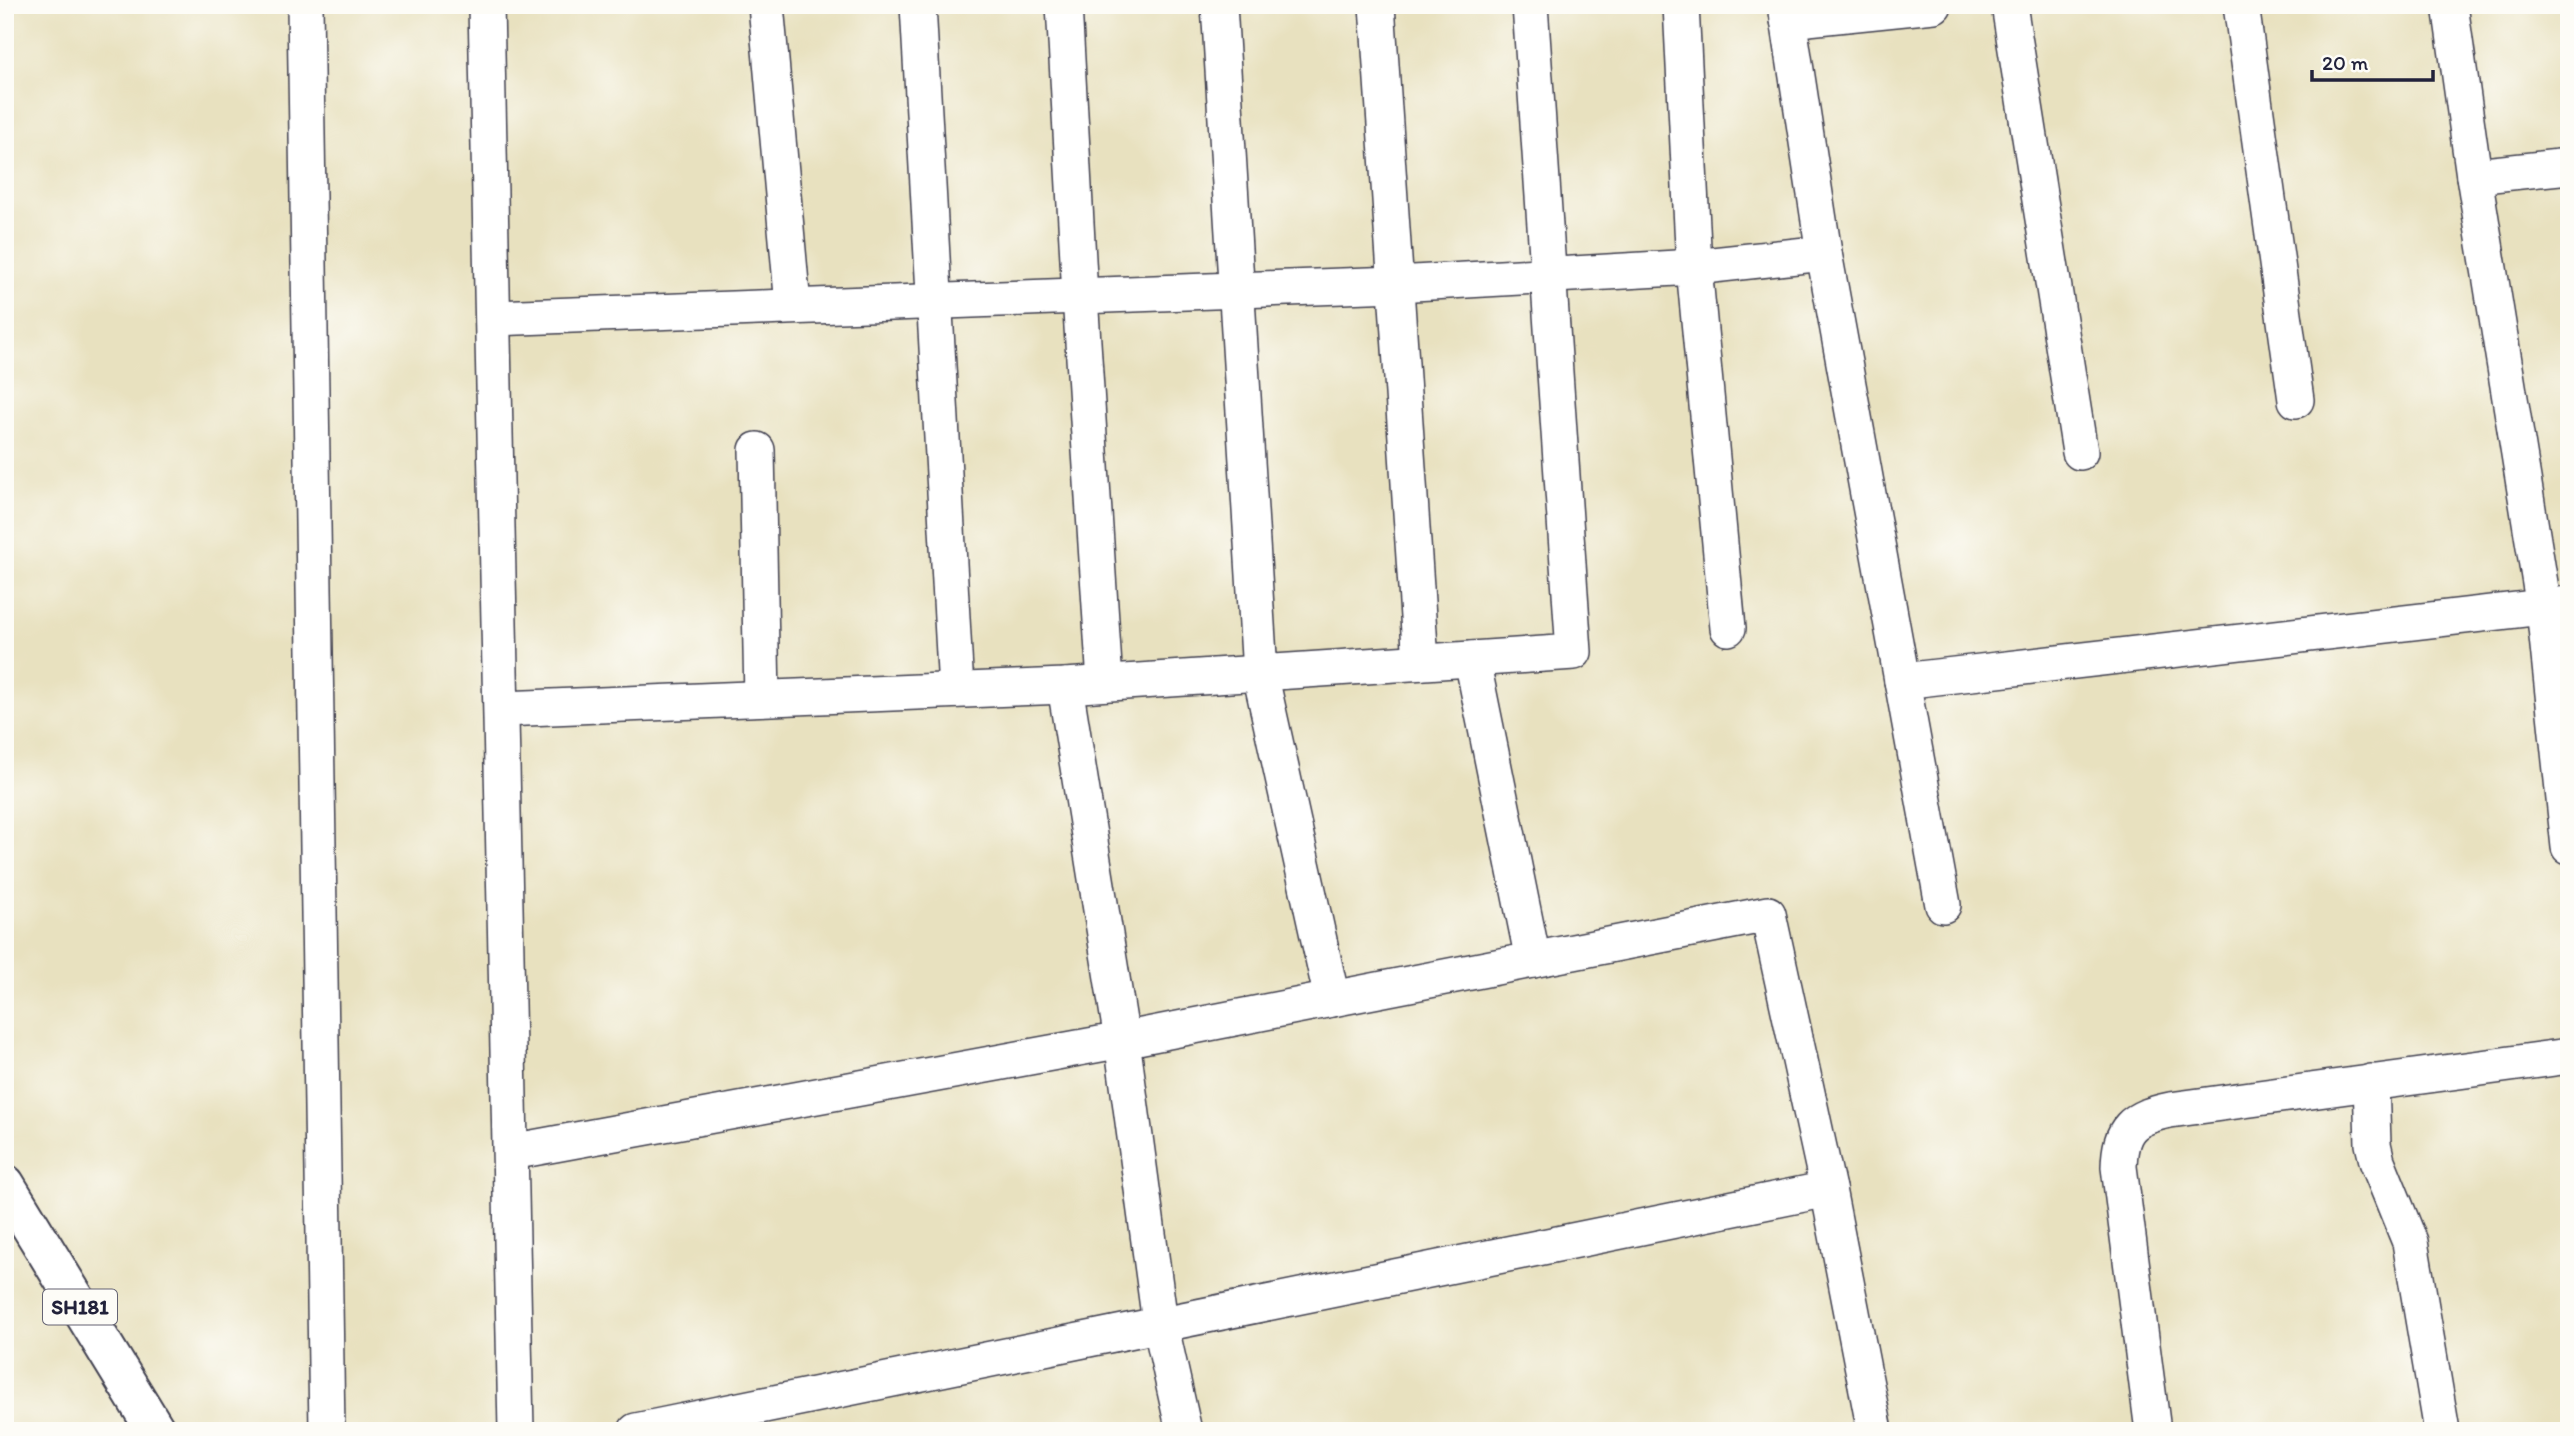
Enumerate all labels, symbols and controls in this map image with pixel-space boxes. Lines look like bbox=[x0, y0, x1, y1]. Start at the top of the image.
scale bar bbox=[2312, 38, 2432, 82]
text: 20 m bbox=[2322, 50, 2369, 75]
road number: SH181 bbox=[43, 1290, 117, 1324]

